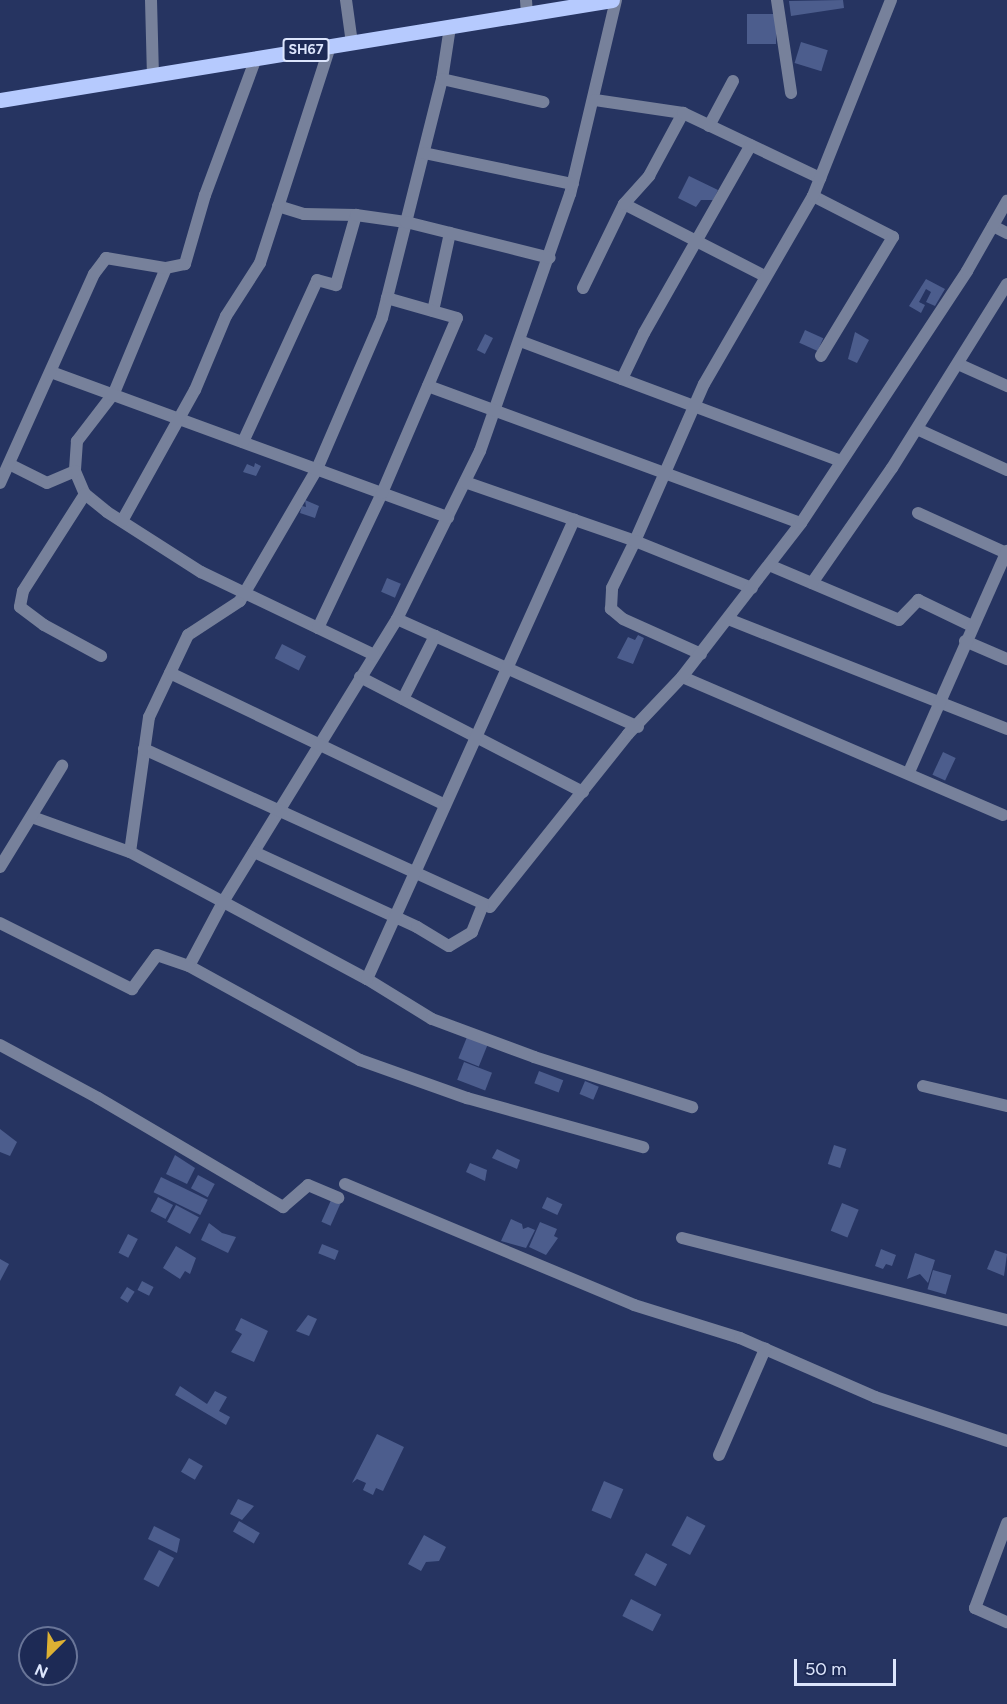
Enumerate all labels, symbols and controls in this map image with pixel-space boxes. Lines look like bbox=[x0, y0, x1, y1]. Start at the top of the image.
road number: SH67 bbox=[282, 39, 330, 61]
north arrow bbox=[18, 1626, 78, 1686]
scale bar bbox=[797, 1647, 899, 1685]
text: 50 m bbox=[805, 1658, 847, 1680]
text: N bbox=[32, 1660, 51, 1682]

